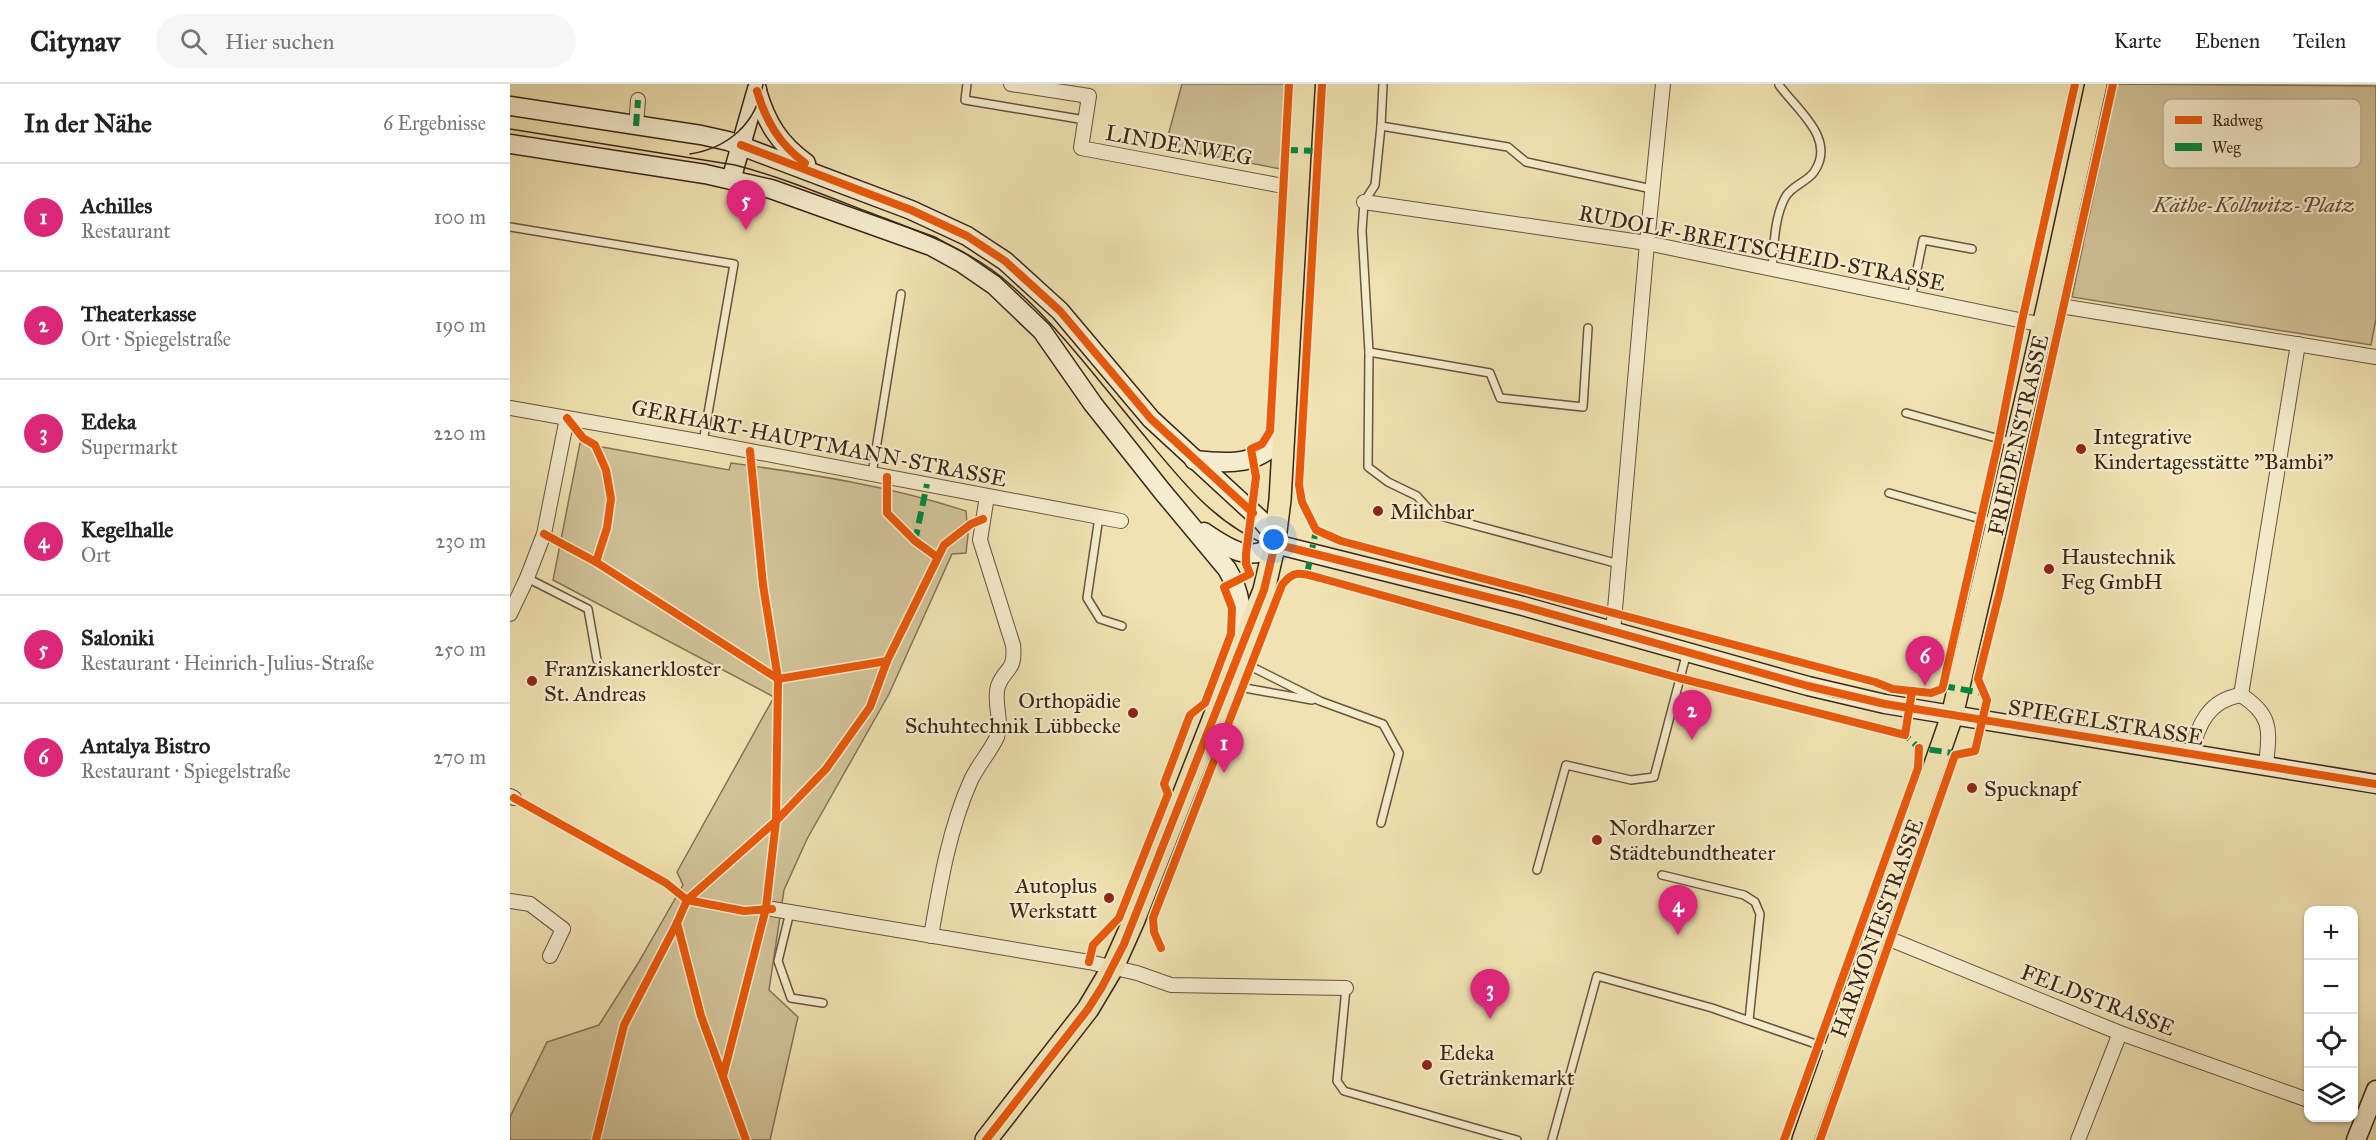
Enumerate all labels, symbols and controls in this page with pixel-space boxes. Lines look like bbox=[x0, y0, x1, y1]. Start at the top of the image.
search box bbox=[156, 14, 576, 68]
text: Citynav bbox=[30, 24, 120, 59]
icon: search bbox=[177, 25, 210, 58]
text: Hier suchen bbox=[225, 28, 334, 55]
text: Karte bbox=[2114, 28, 2162, 54]
text: Ebenen bbox=[2195, 28, 2260, 54]
text: Teilen bbox=[2293, 28, 2346, 54]
legend bbox=[2163, 99, 2361, 168]
text: In der Nähe bbox=[24, 107, 152, 139]
text: 6 Ergebnisse bbox=[383, 111, 486, 135]
text: Radweg bbox=[2212, 111, 2263, 131]
street label: LINDENWEG bbox=[1103, 119, 1255, 171]
text: Weg bbox=[2212, 138, 2241, 158]
pin: 5 bbox=[726, 180, 766, 230]
park label: Käthe-Kollwitz-Platz bbox=[2152, 191, 2355, 218]
text: Achilles bbox=[81, 192, 152, 219]
street label: RUDOLF-BREITSCHEID-STRASSE bbox=[1576, 199, 1948, 297]
text: 1 bbox=[40, 205, 47, 229]
text: 100 m bbox=[434, 205, 486, 229]
text: Restaurant bbox=[81, 219, 171, 243]
text: Theaterkasse bbox=[81, 300, 196, 327]
text: 2 bbox=[39, 313, 48, 337]
text: 190 m bbox=[435, 313, 486, 337]
text: Ort · Spiegelstraße bbox=[81, 327, 231, 351]
street label: FRIEDENSTRASSE bbox=[1982, 332, 2054, 538]
street label: GERHART-HAUPTMANN-STRASSE bbox=[629, 393, 1009, 493]
text: Edeka bbox=[81, 408, 136, 435]
text: 3 bbox=[40, 421, 48, 445]
text: 220 m bbox=[434, 421, 486, 445]
place label: Integrative Kindertagesstätte "Bambi" bbox=[2093, 423, 2334, 475]
text: Supermarkt bbox=[81, 435, 178, 459]
marker: Integrative Kindertagesstätte "Bambi" bbox=[2074, 442, 2088, 456]
place label: Milchbar bbox=[1390, 498, 1475, 525]
marker: Milchbar bbox=[1371, 504, 1385, 518]
text: Kegelhalle bbox=[81, 516, 173, 543]
your location bbox=[1259, 525, 1288, 554]
text: 4 bbox=[38, 529, 49, 553]
text: 230 m bbox=[435, 529, 486, 553]
text: Ort bbox=[81, 543, 111, 567]
place label: Haustechnik Feg GmbH bbox=[2061, 543, 2176, 595]
marker: Haustechnik Feg GmbH bbox=[2042, 562, 2056, 576]
text: Saloniki bbox=[81, 624, 154, 651]
pin: 6 bbox=[1906, 636, 1944, 686]
text: 5 bbox=[39, 637, 48, 661]
text: 250 m bbox=[434, 637, 486, 661]
text: Restaurant · Heinrich-Julius-Straße bbox=[81, 651, 374, 675]
place label: Franziskanerkloster St. Andreas bbox=[544, 655, 721, 707]
marker: Franziskanerkloster St. Andreas bbox=[525, 674, 539, 688]
place label: Orthopädie Schuhtechnik Lübbecke bbox=[905, 687, 1121, 739]
pin: 2 bbox=[1672, 690, 1712, 740]
street label: SPIEGELSTRASSE bbox=[2006, 693, 2206, 751]
marker: Orthopädie Schuhtechnik Lübbecke bbox=[1126, 706, 1140, 720]
pin: 1 bbox=[1204, 724, 1244, 773]
text: Antalya Bistro bbox=[81, 732, 210, 759]
text: 6 bbox=[38, 745, 49, 769]
text: 270 m bbox=[433, 745, 486, 769]
text: Restaurant · Spiegelstraße bbox=[81, 759, 291, 783]
place label: Spucknapf bbox=[1984, 775, 2082, 802]
marker: Spucknapf bbox=[1965, 781, 1979, 795]
place label: Nordharzer Städtebundtheater bbox=[1609, 814, 1776, 866]
street label: HARMONIESTRASSE bbox=[1825, 815, 1929, 1041]
marker: Nordharzer Städtebundtheater bbox=[1590, 833, 1604, 847]
place label: Autoplus Werkstatt bbox=[1009, 872, 1097, 924]
pin: 4 bbox=[1658, 886, 1698, 935]
marker: Autoplus Werkstatt bbox=[1102, 891, 1116, 905]
map controls bbox=[2304, 906, 2358, 1122]
button: + bbox=[2304, 906, 2358, 960]
street label: FELDSTRASSE bbox=[2017, 958, 2179, 1042]
button: − bbox=[2304, 960, 2358, 1014]
pin: 3 bbox=[1470, 970, 1510, 1019]
button: locate bbox=[2304, 1014, 2358, 1068]
place label: Edeka Getränkemarkt bbox=[1439, 1039, 1575, 1091]
marker: Edeka Getränkemarkt bbox=[1420, 1058, 1434, 1072]
button: layers bbox=[2304, 1068, 2358, 1122]

